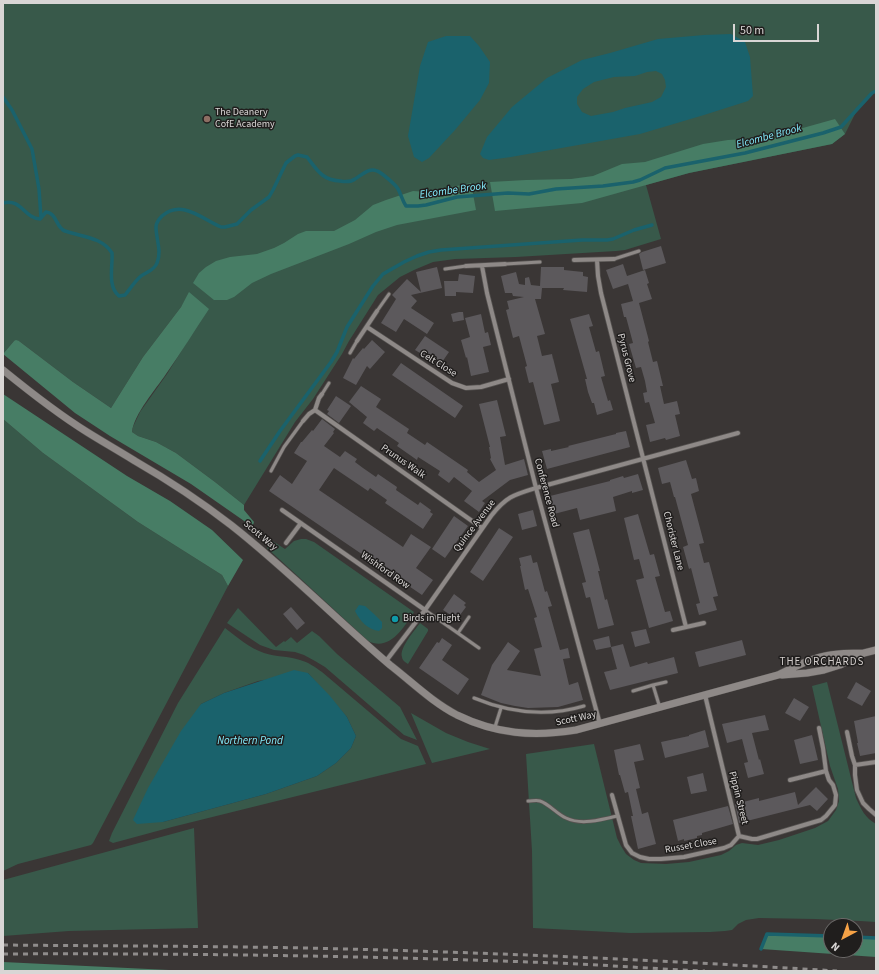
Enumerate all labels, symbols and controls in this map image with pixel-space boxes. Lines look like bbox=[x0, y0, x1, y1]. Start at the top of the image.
scale bar bbox=[735, 16, 821, 42]
text: 50 m bbox=[740, 22, 764, 39]
place label: The Deanery CofE Academy bbox=[215, 107, 275, 130]
marker: The Deanery CofE Academy bbox=[202, 114, 212, 124]
water label: Elcombe Brook bbox=[735, 122, 803, 152]
water label: Elcombe Brook bbox=[419, 180, 487, 202]
street label: Pyrus Grove bbox=[614, 332, 638, 384]
street label: Celt Close bbox=[417, 348, 459, 380]
street label: Prunus Walk bbox=[378, 442, 428, 482]
street label: Conference Road bbox=[531, 457, 561, 529]
street label: Quince Avenue bbox=[452, 498, 498, 554]
street label: Chorister Lane bbox=[660, 510, 686, 572]
street label: Scott Way bbox=[240, 518, 280, 554]
street label: Wishford Row bbox=[358, 550, 412, 592]
place label: Birds in Flight bbox=[403, 613, 460, 625]
marker: Birds in Flight bbox=[390, 614, 400, 624]
district label: THE ORCHARDS bbox=[780, 656, 864, 670]
street label: Scott Way bbox=[555, 709, 597, 729]
water label: Northern Pond bbox=[217, 735, 283, 749]
street label: Pippin Street bbox=[726, 770, 750, 826]
street label: Russet Close bbox=[664, 836, 718, 856]
north arrow bbox=[823, 918, 863, 958]
text: N bbox=[828, 939, 843, 955]

